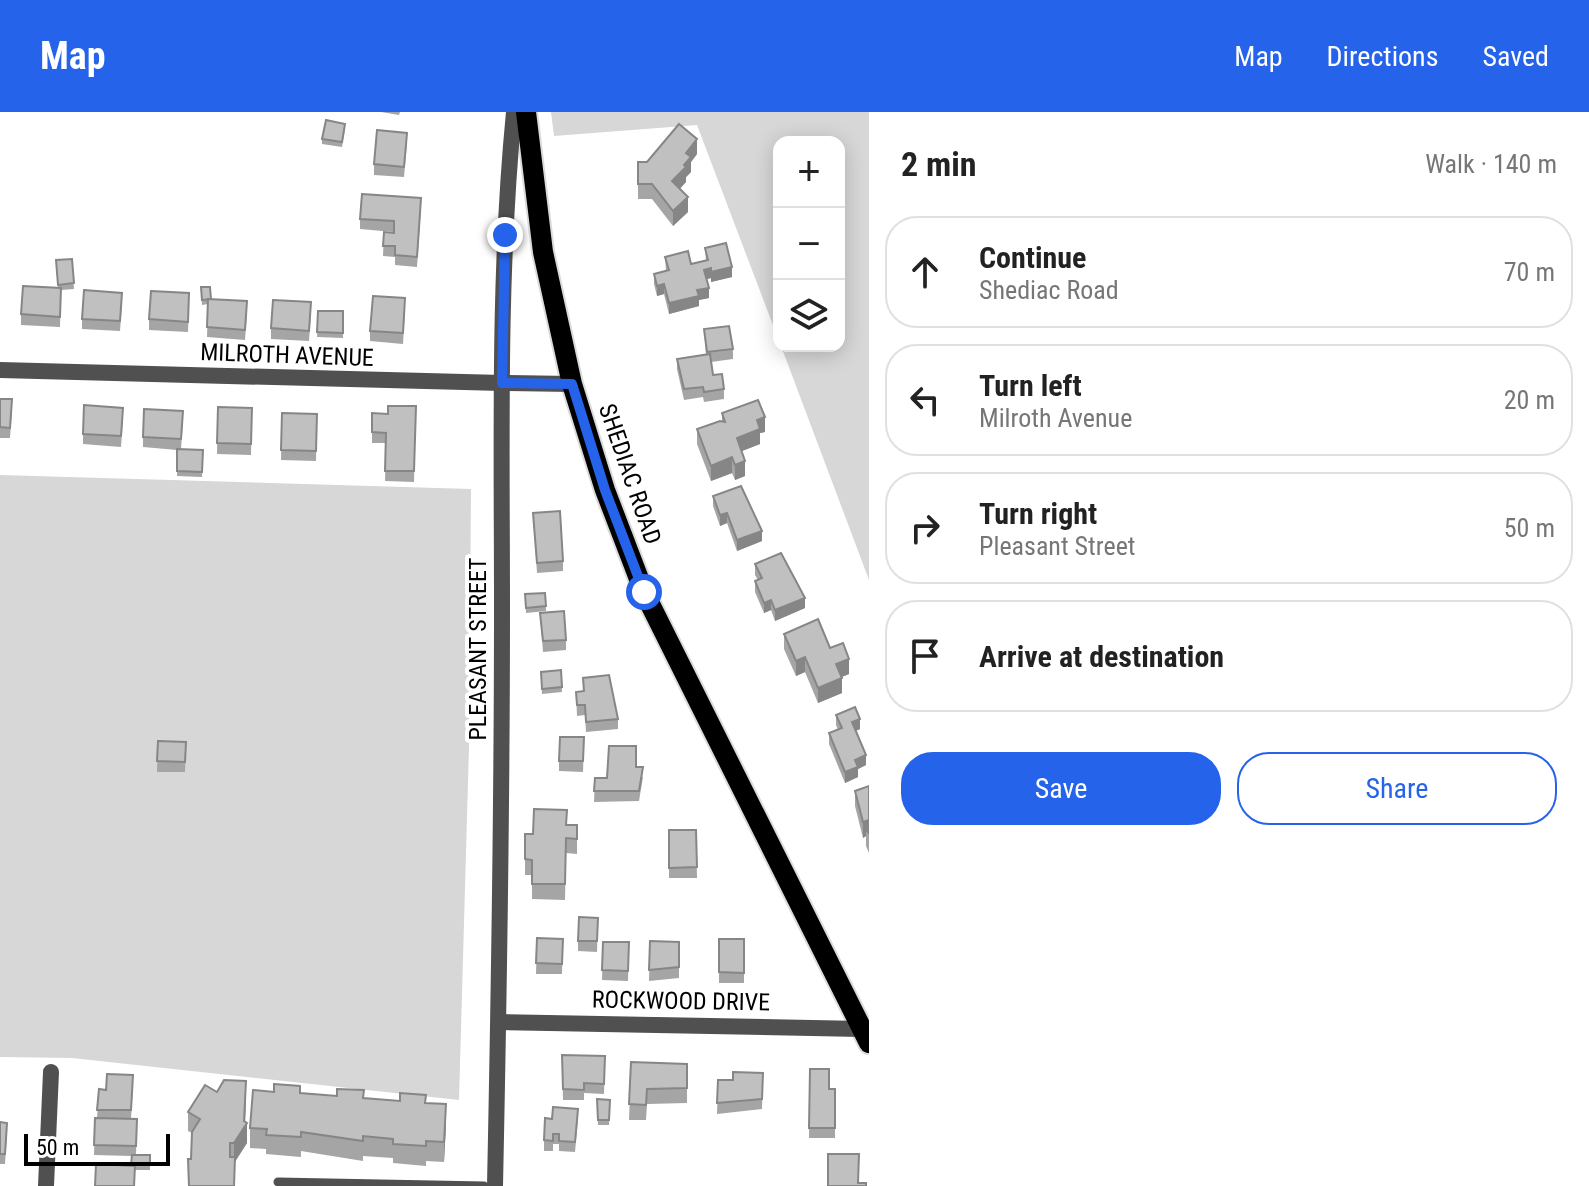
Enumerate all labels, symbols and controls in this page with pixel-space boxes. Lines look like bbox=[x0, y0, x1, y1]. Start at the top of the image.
text: Map bbox=[40, 34, 106, 78]
text: Map bbox=[1234, 40, 1283, 73]
text: Directions bbox=[1327, 40, 1438, 73]
text: Saved bbox=[1482, 40, 1549, 73]
map controls bbox=[773, 136, 845, 352]
button: + bbox=[773, 136, 845, 208]
text: 2 min bbox=[901, 144, 977, 184]
text: Walk · 140 m bbox=[1425, 149, 1557, 179]
button: − bbox=[773, 208, 845, 280]
route end bbox=[487, 217, 523, 253]
text: Continue bbox=[979, 240, 1086, 275]
icon: ahead bbox=[903, 250, 947, 294]
text: 70 m bbox=[1504, 257, 1555, 287]
text: Shediac Road bbox=[979, 275, 1119, 305]
button: layers bbox=[773, 280, 845, 352]
street label: MILROTH AVENUE bbox=[200, 338, 374, 372]
text: Turn left bbox=[979, 368, 1082, 403]
icon: left bbox=[903, 378, 947, 422]
text: 20 m bbox=[1504, 385, 1555, 415]
street label: SHEDIAC ROAD bbox=[593, 400, 667, 548]
text: Milroth Avenue bbox=[979, 403, 1132, 433]
text: Turn right bbox=[979, 496, 1097, 531]
icon: right bbox=[903, 506, 947, 550]
text: 50 m bbox=[1504, 513, 1555, 543]
text: Pleasant Street bbox=[979, 531, 1136, 561]
street label: PLEASANT STREET bbox=[464, 557, 492, 741]
route start bbox=[626, 574, 662, 610]
icon: arrive bbox=[903, 634, 947, 678]
text: Arrive at destination bbox=[979, 639, 1224, 674]
button: Save bbox=[901, 752, 1221, 825]
button: Share bbox=[1237, 752, 1557, 825]
street label: ROCKWOOD DRIVE bbox=[592, 985, 770, 1017]
scale bar bbox=[24, 1130, 170, 1166]
text: 50 m bbox=[36, 1135, 79, 1160]

